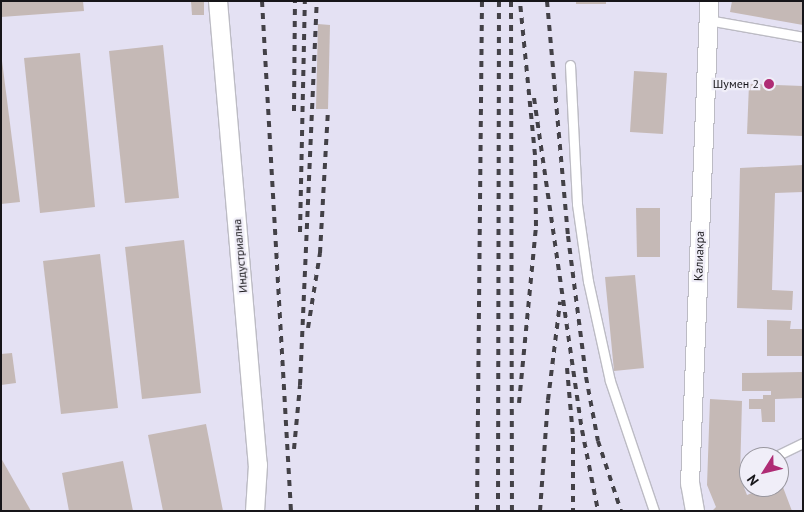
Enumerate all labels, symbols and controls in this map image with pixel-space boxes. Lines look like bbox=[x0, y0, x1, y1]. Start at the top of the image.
place label: Шумен 2 bbox=[713, 77, 759, 91]
marker: Шумен 2 bbox=[763, 78, 775, 90]
street label: Индустриална bbox=[230, 218, 250, 294]
street label: Калиакра bbox=[691, 231, 707, 281]
north arrow bbox=[739, 447, 789, 497]
text: N bbox=[743, 471, 763, 489]

